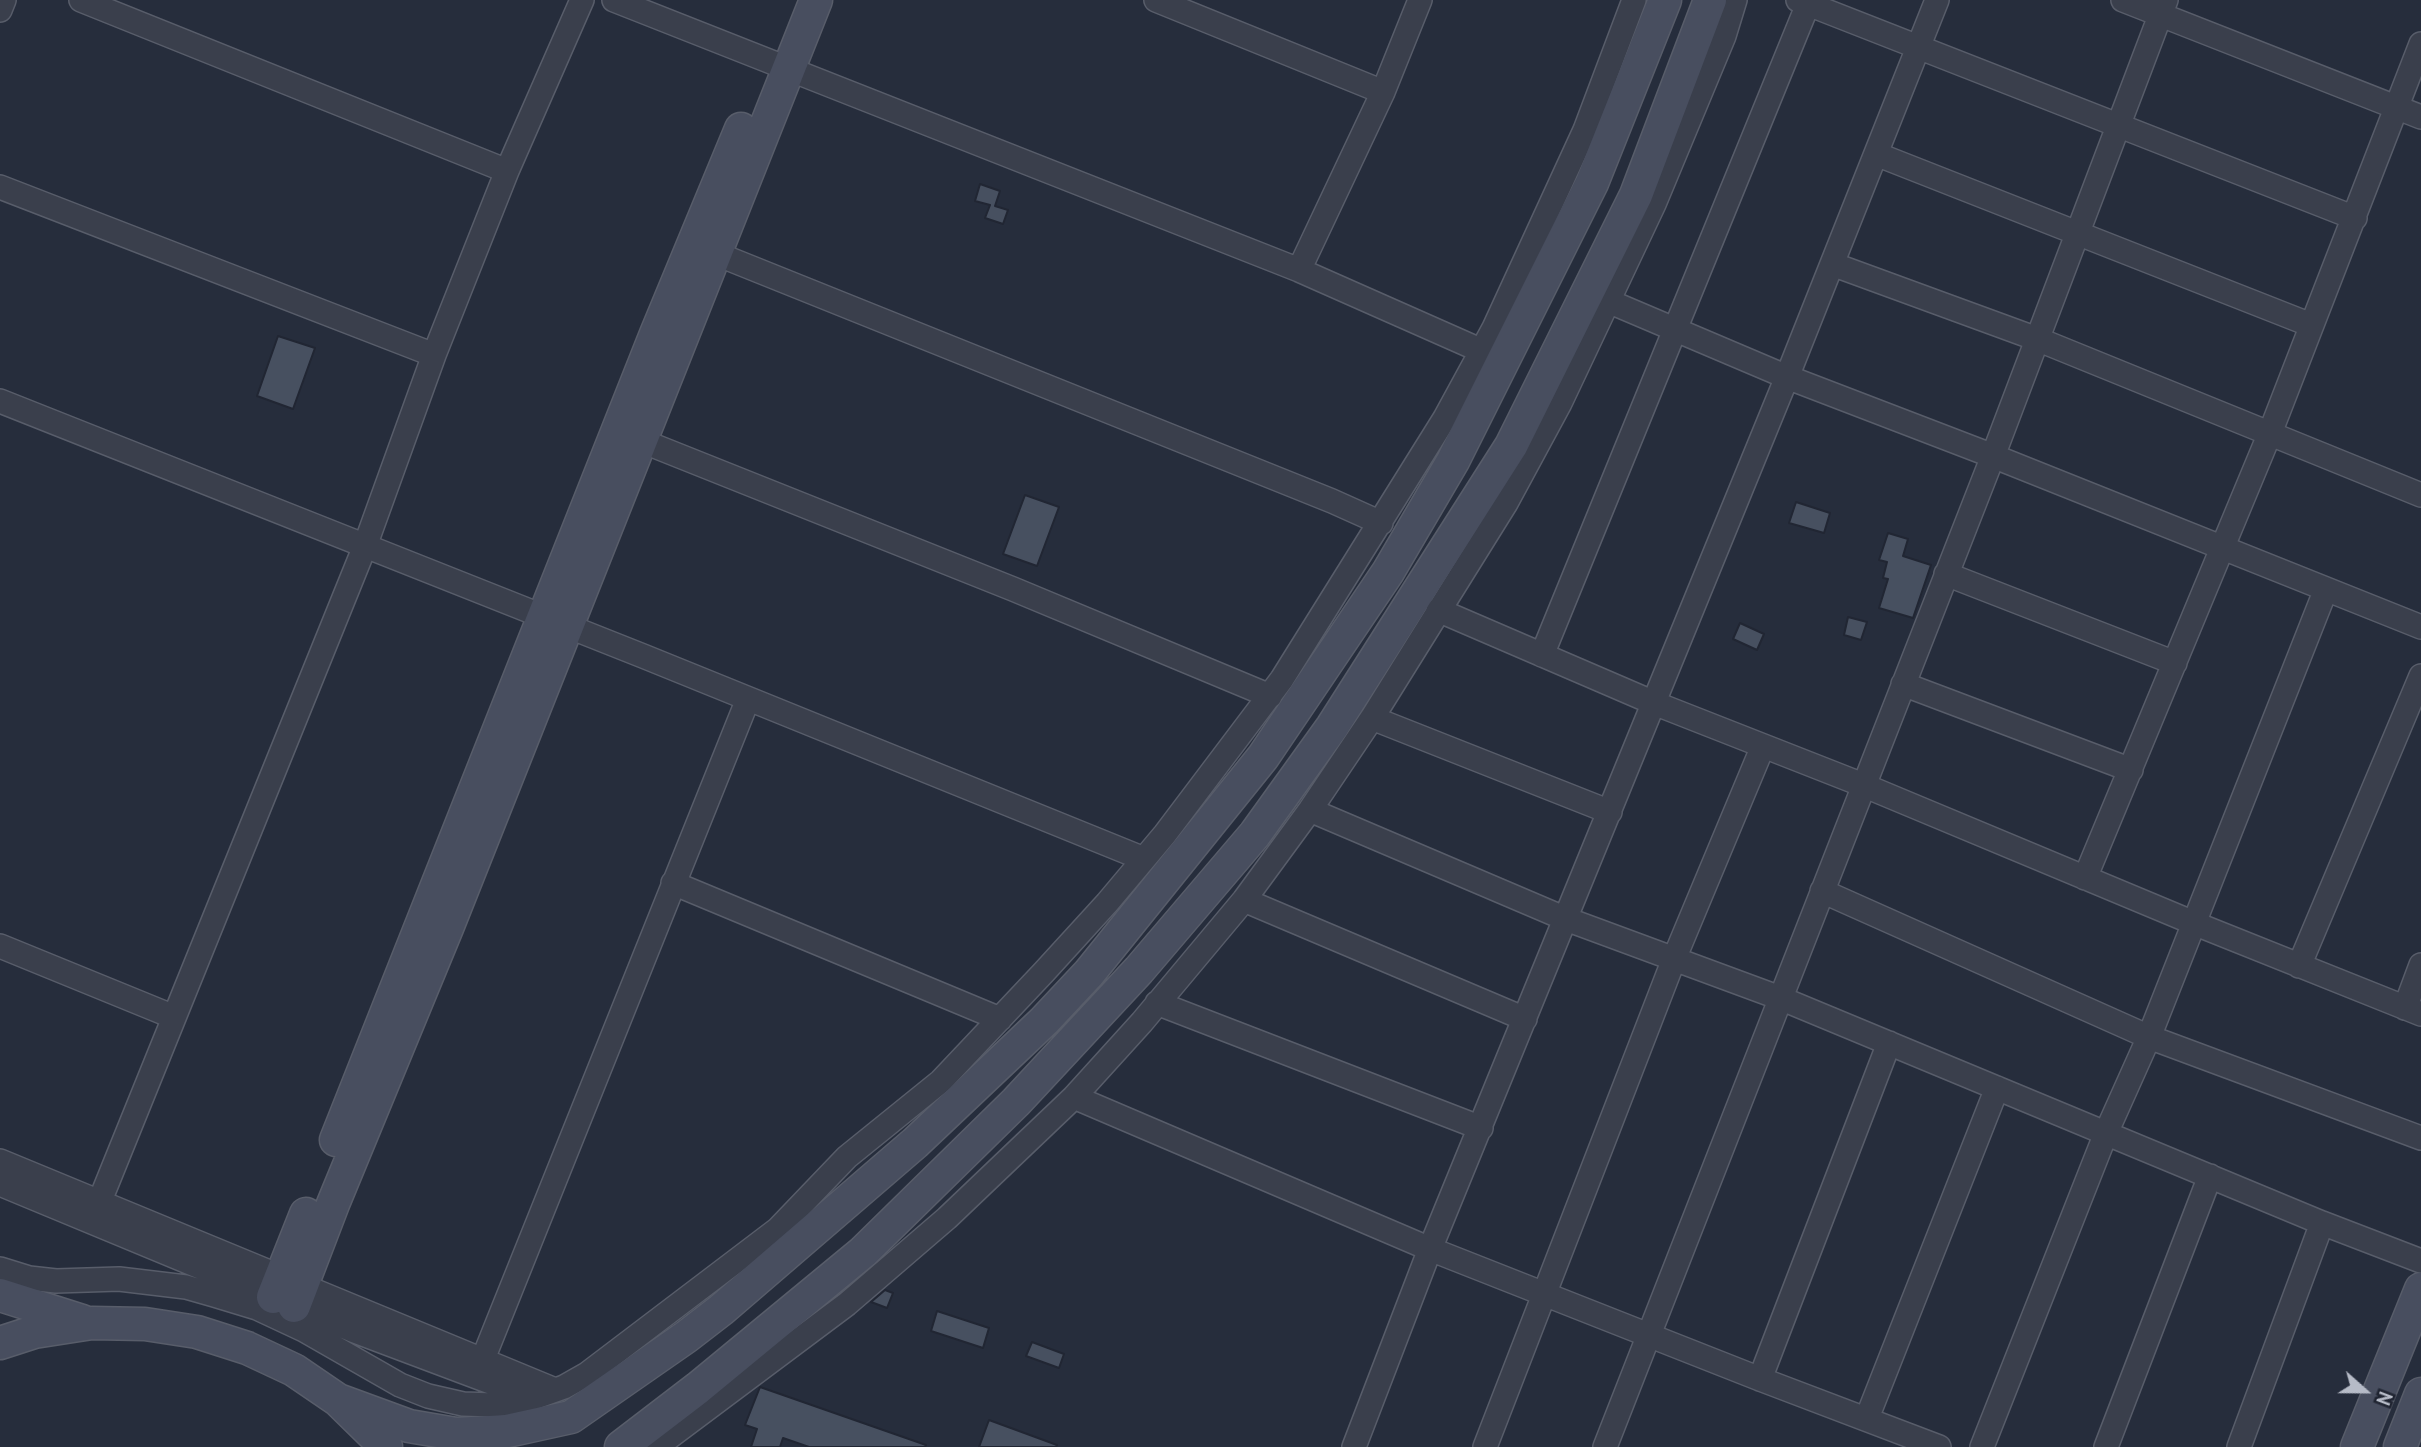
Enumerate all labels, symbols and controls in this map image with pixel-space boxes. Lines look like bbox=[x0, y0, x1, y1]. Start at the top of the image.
north arrow bbox=[2330, 1356, 2400, 1426]
text: N bbox=[2371, 1388, 2398, 1409]

